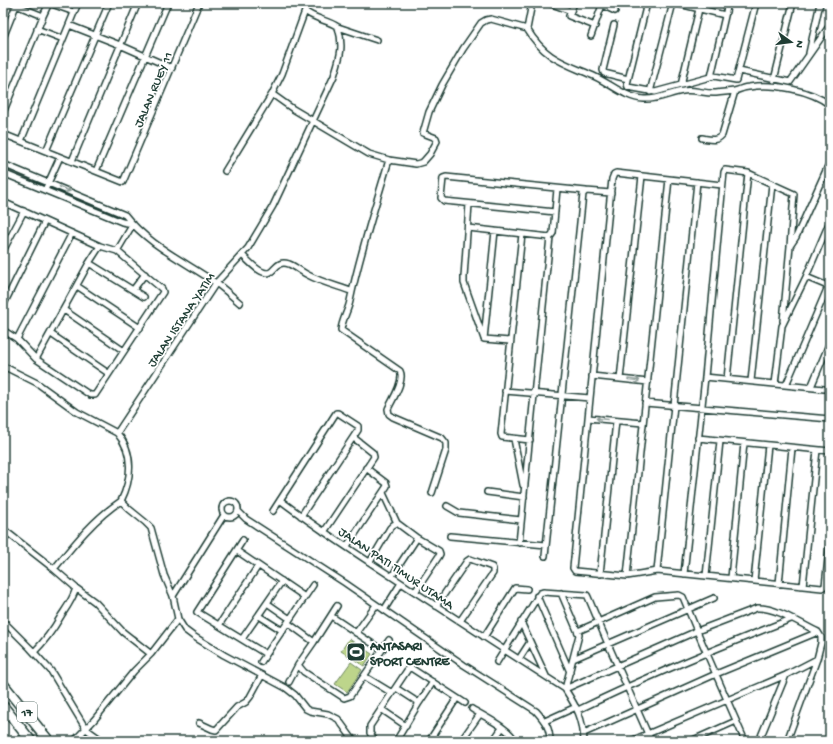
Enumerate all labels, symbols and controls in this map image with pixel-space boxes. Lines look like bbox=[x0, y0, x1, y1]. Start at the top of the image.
north arrow bbox=[771, 22, 811, 62]
text: N bbox=[792, 39, 805, 49]
street label: JALAN RUEY 11 bbox=[132, 50, 177, 130]
one-way arrow bbox=[59, 186, 71, 194]
street label: JALAN ISTANA YATIM bbox=[145, 270, 220, 370]
one-way arrow bbox=[627, 377, 640, 384]
one-way arrow bbox=[596, 416, 609, 423]
street label: JALAN PATI TIMUR UTAMA bbox=[335, 525, 457, 614]
place label: ANTASARI SPORT CENTRE bbox=[369, 640, 450, 670]
sports icon: ANTASARI SPORT CENTRE bbox=[345, 641, 367, 663]
road number: 17 bbox=[17, 702, 37, 722]

